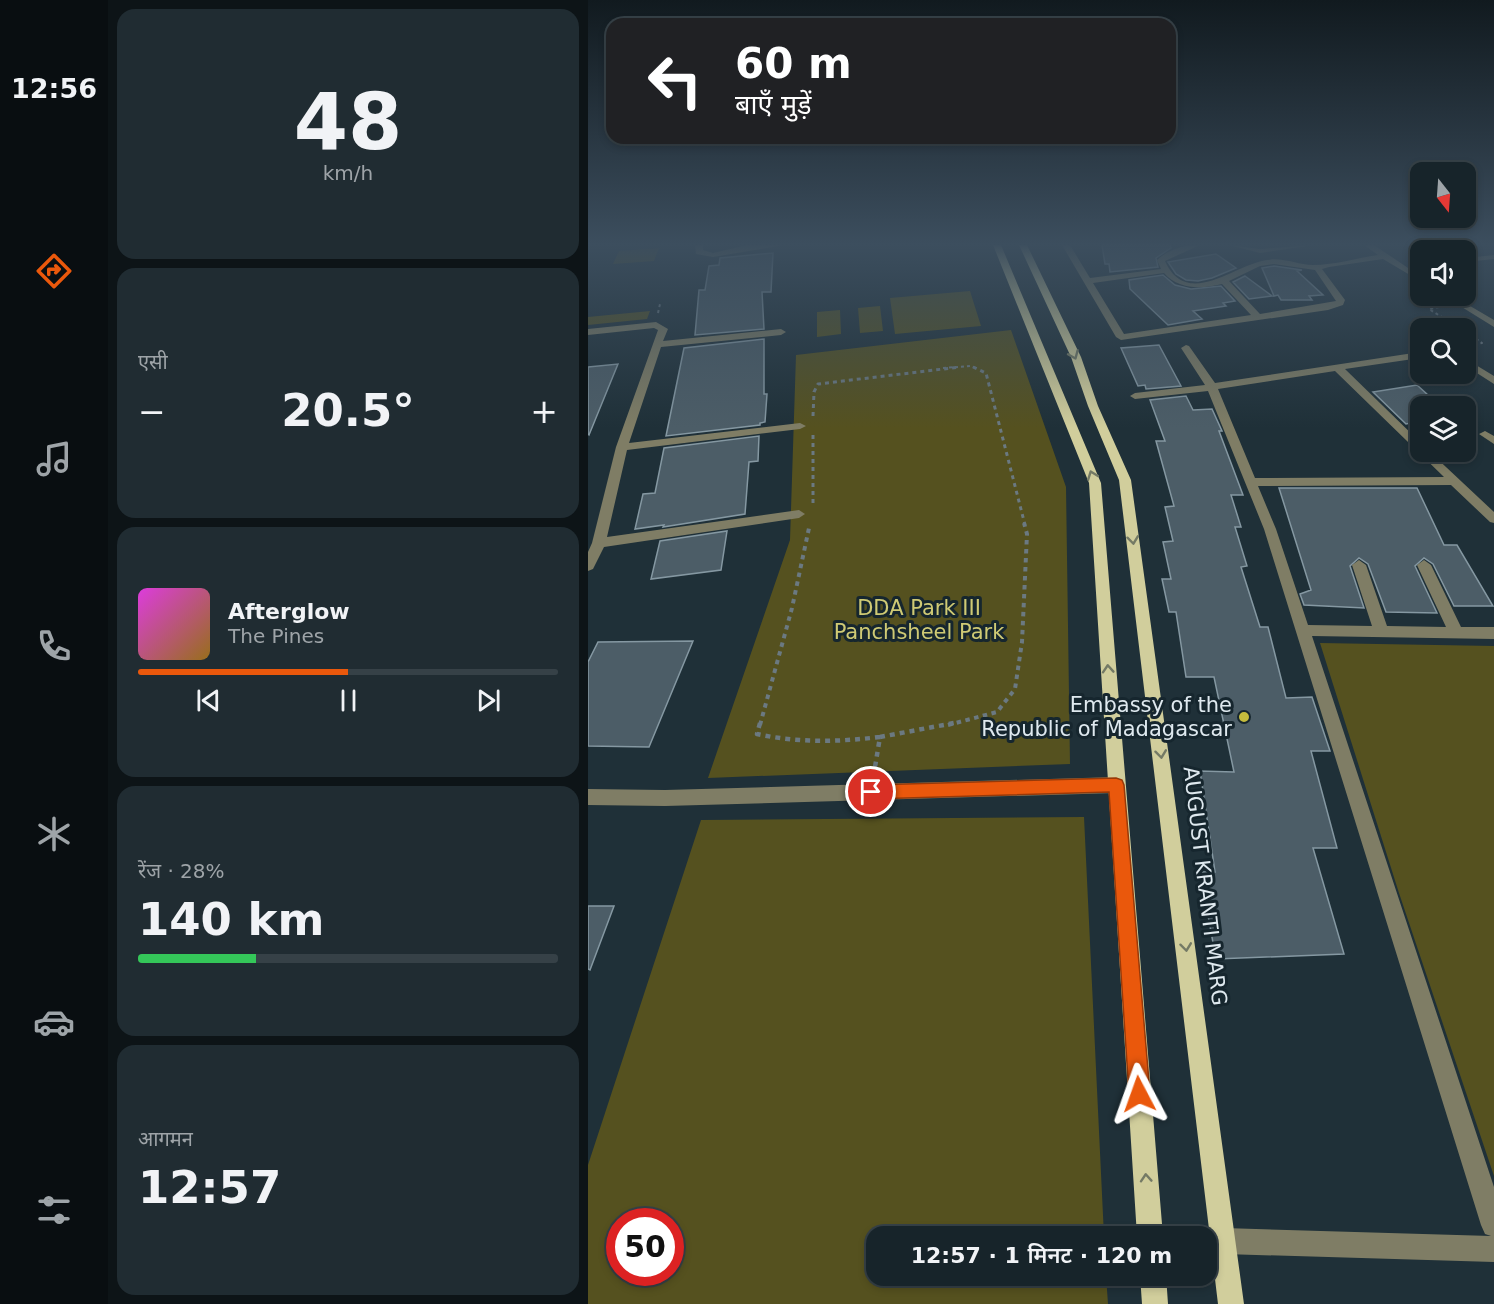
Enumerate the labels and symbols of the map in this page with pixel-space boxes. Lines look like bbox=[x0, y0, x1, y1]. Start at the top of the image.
north arrow bbox=[1410, 162, 1476, 228]
one-way arrow bbox=[1067, 349, 1079, 360]
one-way arrow bbox=[1086, 470, 1099, 481]
one-way arrow bbox=[1126, 535, 1138, 544]
park label: DDA Park III Panchsheel Park bbox=[834, 596, 1005, 644]
one-way arrow bbox=[1102, 665, 1115, 674]
place label: Embassy of the Republic of Madagascar bbox=[981, 693, 1232, 741]
marker: Embassy of the Republic of Madagascar bbox=[1237, 710, 1251, 724]
one-way arrow bbox=[1154, 749, 1166, 758]
street label: AUGUST KRANTI MARG bbox=[1178, 765, 1232, 1007]
pin bbox=[845, 766, 896, 817]
one-way arrow bbox=[1179, 943, 1191, 952]
position arrow bbox=[1107, 1062, 1171, 1126]
one-way arrow bbox=[1139, 1173, 1152, 1182]
speed limit sign: 50 bbox=[606, 1208, 684, 1286]

